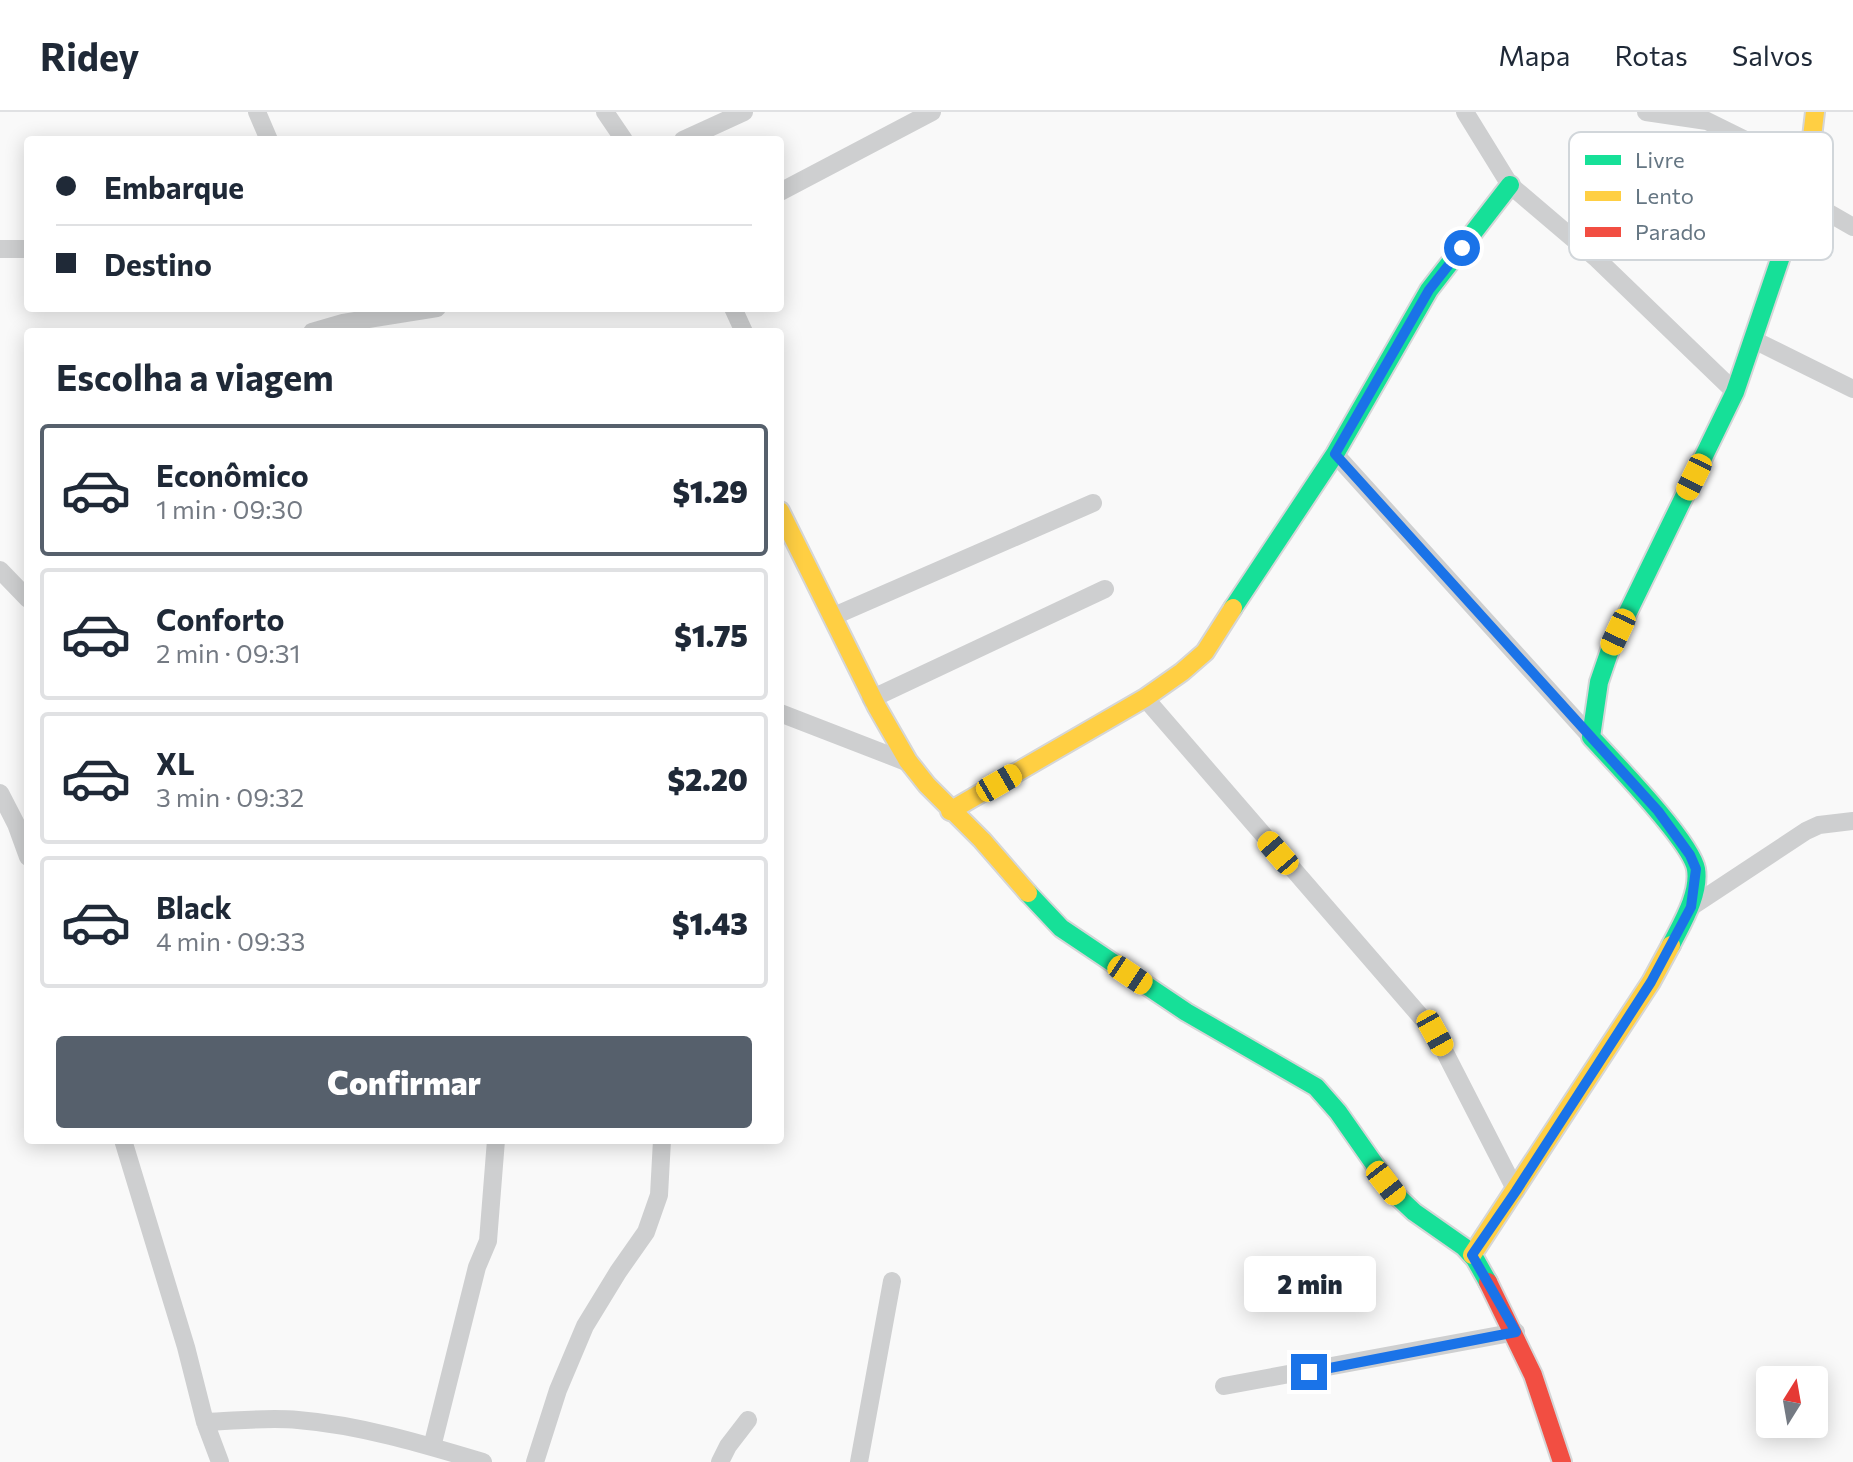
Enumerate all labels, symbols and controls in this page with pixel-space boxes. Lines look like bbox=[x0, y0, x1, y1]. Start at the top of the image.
text: Ridey bbox=[40, 32, 139, 79]
text: Mapa bbox=[1498, 38, 1571, 72]
text: Rotas bbox=[1615, 38, 1688, 72]
text: Salvos bbox=[1732, 38, 1813, 72]
legend bbox=[1569, 132, 1833, 260]
text: Livre bbox=[1635, 146, 1685, 173]
text: Embarque bbox=[104, 168, 244, 205]
text: Lento bbox=[1635, 182, 1694, 209]
text: Parado bbox=[1635, 218, 1706, 245]
route start bbox=[1444, 230, 1480, 266]
text: Destino bbox=[104, 245, 212, 282]
text: Escolha a viagem bbox=[56, 354, 334, 398]
car bbox=[1673, 450, 1715, 504]
icon: car bbox=[60, 454, 132, 526]
text: Econômico bbox=[156, 456, 309, 493]
text: $1.29 bbox=[672, 472, 748, 509]
text: 1 min · 09:30 bbox=[156, 493, 303, 524]
icon: car bbox=[60, 598, 132, 670]
text: Conforto bbox=[156, 600, 284, 637]
car bbox=[1597, 605, 1639, 659]
text: $1.75 bbox=[674, 616, 748, 653]
text: 2 min · 09:31 bbox=[156, 637, 301, 668]
icon: car bbox=[60, 742, 132, 814]
text: XL bbox=[156, 744, 195, 781]
text: $2.20 bbox=[668, 760, 748, 797]
car bbox=[972, 761, 1026, 805]
text: 3 min · 09:32 bbox=[156, 781, 304, 812]
car bbox=[1253, 827, 1303, 879]
icon: car bbox=[60, 886, 132, 958]
text: Black bbox=[156, 888, 232, 925]
text: $1.43 bbox=[672, 904, 748, 941]
text: 4 min · 09:33 bbox=[156, 925, 305, 956]
car bbox=[1103, 952, 1157, 998]
car bbox=[1413, 1006, 1457, 1060]
button: Confirmar bbox=[56, 1036, 752, 1128]
car bbox=[1362, 1157, 1410, 1209]
callout: 2 min bbox=[1243, 1256, 1375, 1312]
text: 2 min bbox=[1277, 1268, 1343, 1299]
route end bbox=[1291, 1354, 1327, 1390]
north arrow bbox=[1756, 1366, 1828, 1438]
map controls bbox=[1756, 1366, 1828, 1438]

